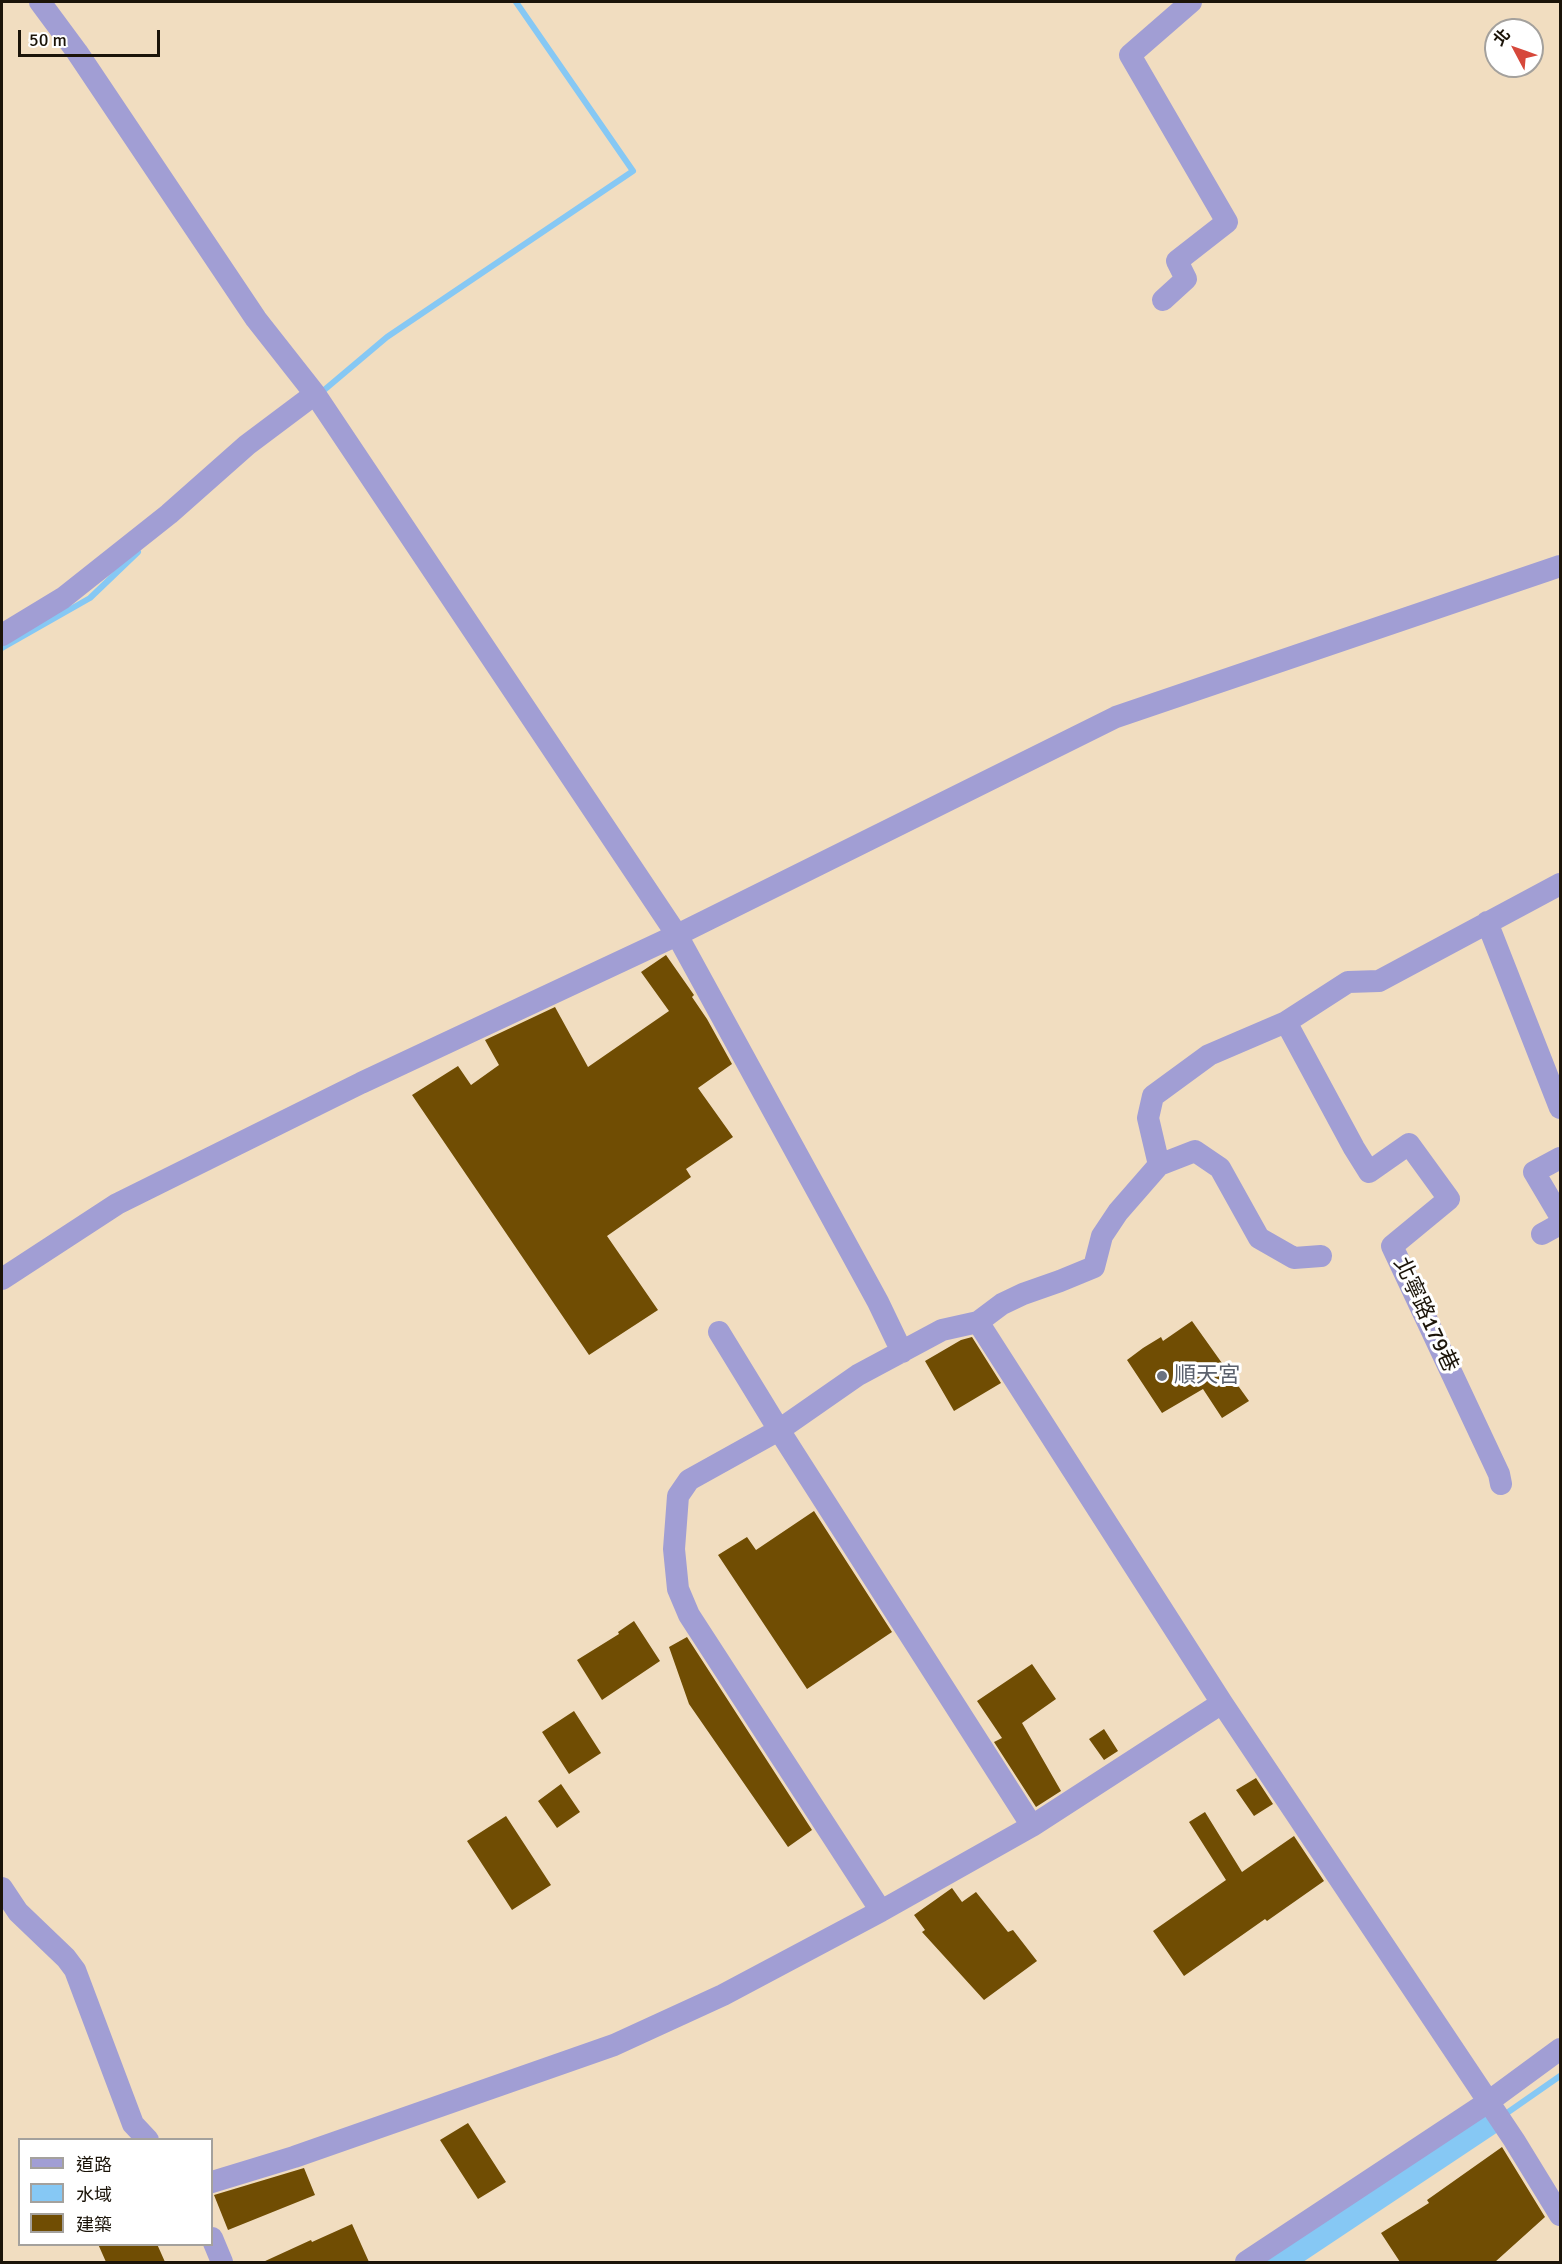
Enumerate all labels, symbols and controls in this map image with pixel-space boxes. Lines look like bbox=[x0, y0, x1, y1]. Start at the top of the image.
scale bar bbox=[21, 18, 164, 56]
north arrow bbox=[1484, 18, 1544, 78]
text: 北 bbox=[1489, 25, 1515, 50]
text: 50 m bbox=[29, 29, 67, 51]
street label: 北寧路179巷 bbox=[1387, 1253, 1463, 1377]
place label: 順天宮 bbox=[1174, 1363, 1240, 1389]
marker: 順天宮 bbox=[1155, 1369, 1169, 1383]
legend bbox=[18, 2138, 213, 2246]
text: 道路 bbox=[76, 2154, 112, 2176]
text: 水域 bbox=[76, 2184, 112, 2206]
text: 建築 bbox=[76, 2214, 112, 2236]

